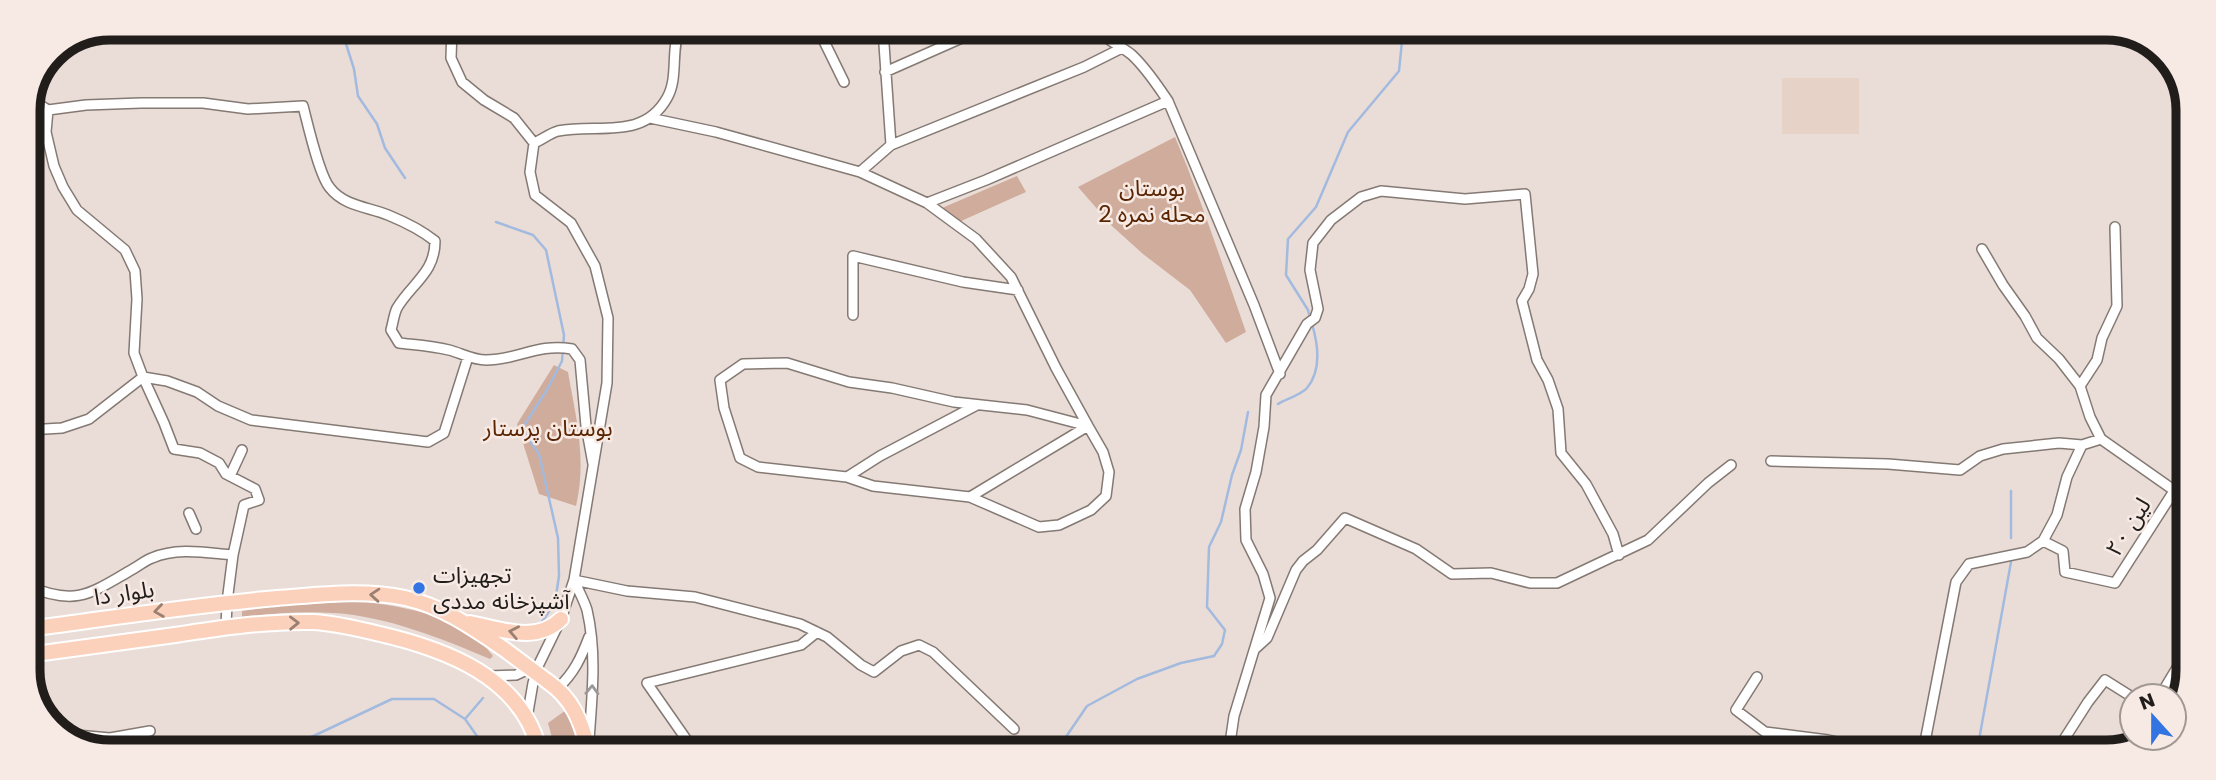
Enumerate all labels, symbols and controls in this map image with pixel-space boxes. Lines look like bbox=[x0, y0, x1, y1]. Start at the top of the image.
park label: بوستان محله نمره 2 bbox=[1098, 172, 1206, 230]
park label: بوستان پرستار bbox=[482, 412, 613, 444]
street label: لین ۲۰ bbox=[2098, 491, 2158, 563]
place label: تجهیزات آشپزخانه مددی bbox=[433, 559, 571, 617]
street label: بلوار دا bbox=[92, 573, 156, 613]
marker: تجهیزات آشپزخانه مددی bbox=[411, 580, 427, 596]
one-way arrow bbox=[369, 588, 380, 603]
one-way arrow bbox=[153, 604, 165, 619]
one-way arrow bbox=[289, 615, 300, 631]
one-way arrow bbox=[508, 625, 520, 640]
north arrow bbox=[2118, 682, 2188, 752]
one-way arrow bbox=[585, 685, 600, 696]
text: N bbox=[2136, 686, 2159, 717]

